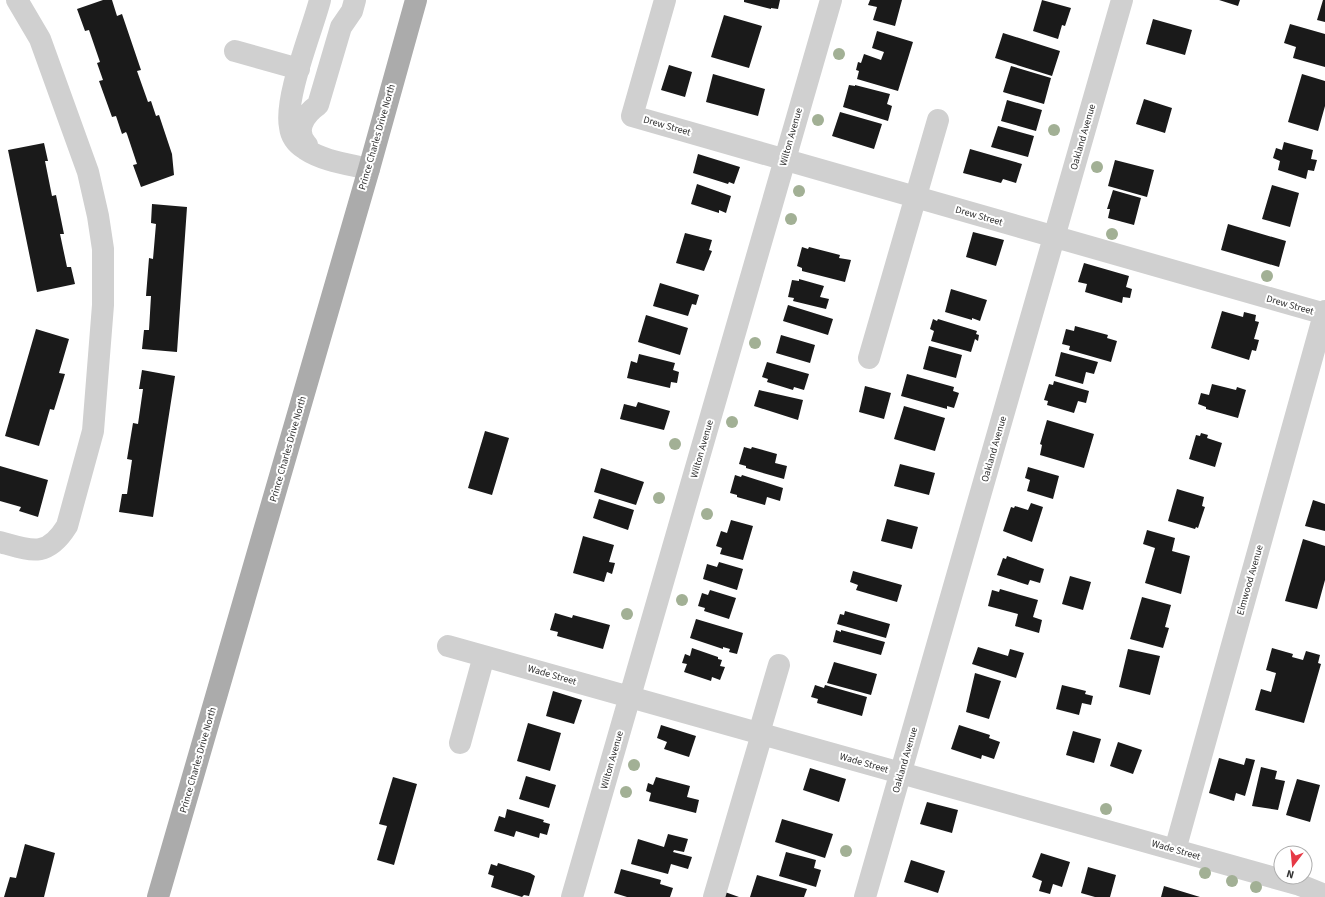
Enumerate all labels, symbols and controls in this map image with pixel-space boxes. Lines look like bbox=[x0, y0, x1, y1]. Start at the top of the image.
street label: Prince Charles Drive North bbox=[355, 82, 399, 192]
street label: Oakland Avenue bbox=[1067, 102, 1099, 172]
street label: Wilton Avenue bbox=[776, 106, 806, 168]
street label: Drew Street bbox=[642, 113, 693, 140]
street label: Drew Street bbox=[954, 203, 1005, 230]
street label: Drew Street bbox=[1265, 292, 1316, 319]
street label: Prince Charles Drive North bbox=[266, 394, 310, 504]
street label: Oakland Avenue bbox=[978, 414, 1010, 484]
street label: Wilton Avenue bbox=[687, 418, 717, 480]
street label: Elmwood Avenue bbox=[1233, 543, 1267, 617]
street label: Wade Street bbox=[526, 661, 579, 689]
street label: Prince Charles Drive North bbox=[176, 705, 220, 815]
street label: Oakland Avenue bbox=[889, 725, 921, 795]
street label: Wilton Avenue bbox=[597, 729, 627, 791]
street label: Wade Street bbox=[838, 749, 891, 777]
street label: Wade Street bbox=[1150, 836, 1203, 864]
north arrow bbox=[1273, 845, 1313, 885]
text: N bbox=[1285, 866, 1296, 882]

